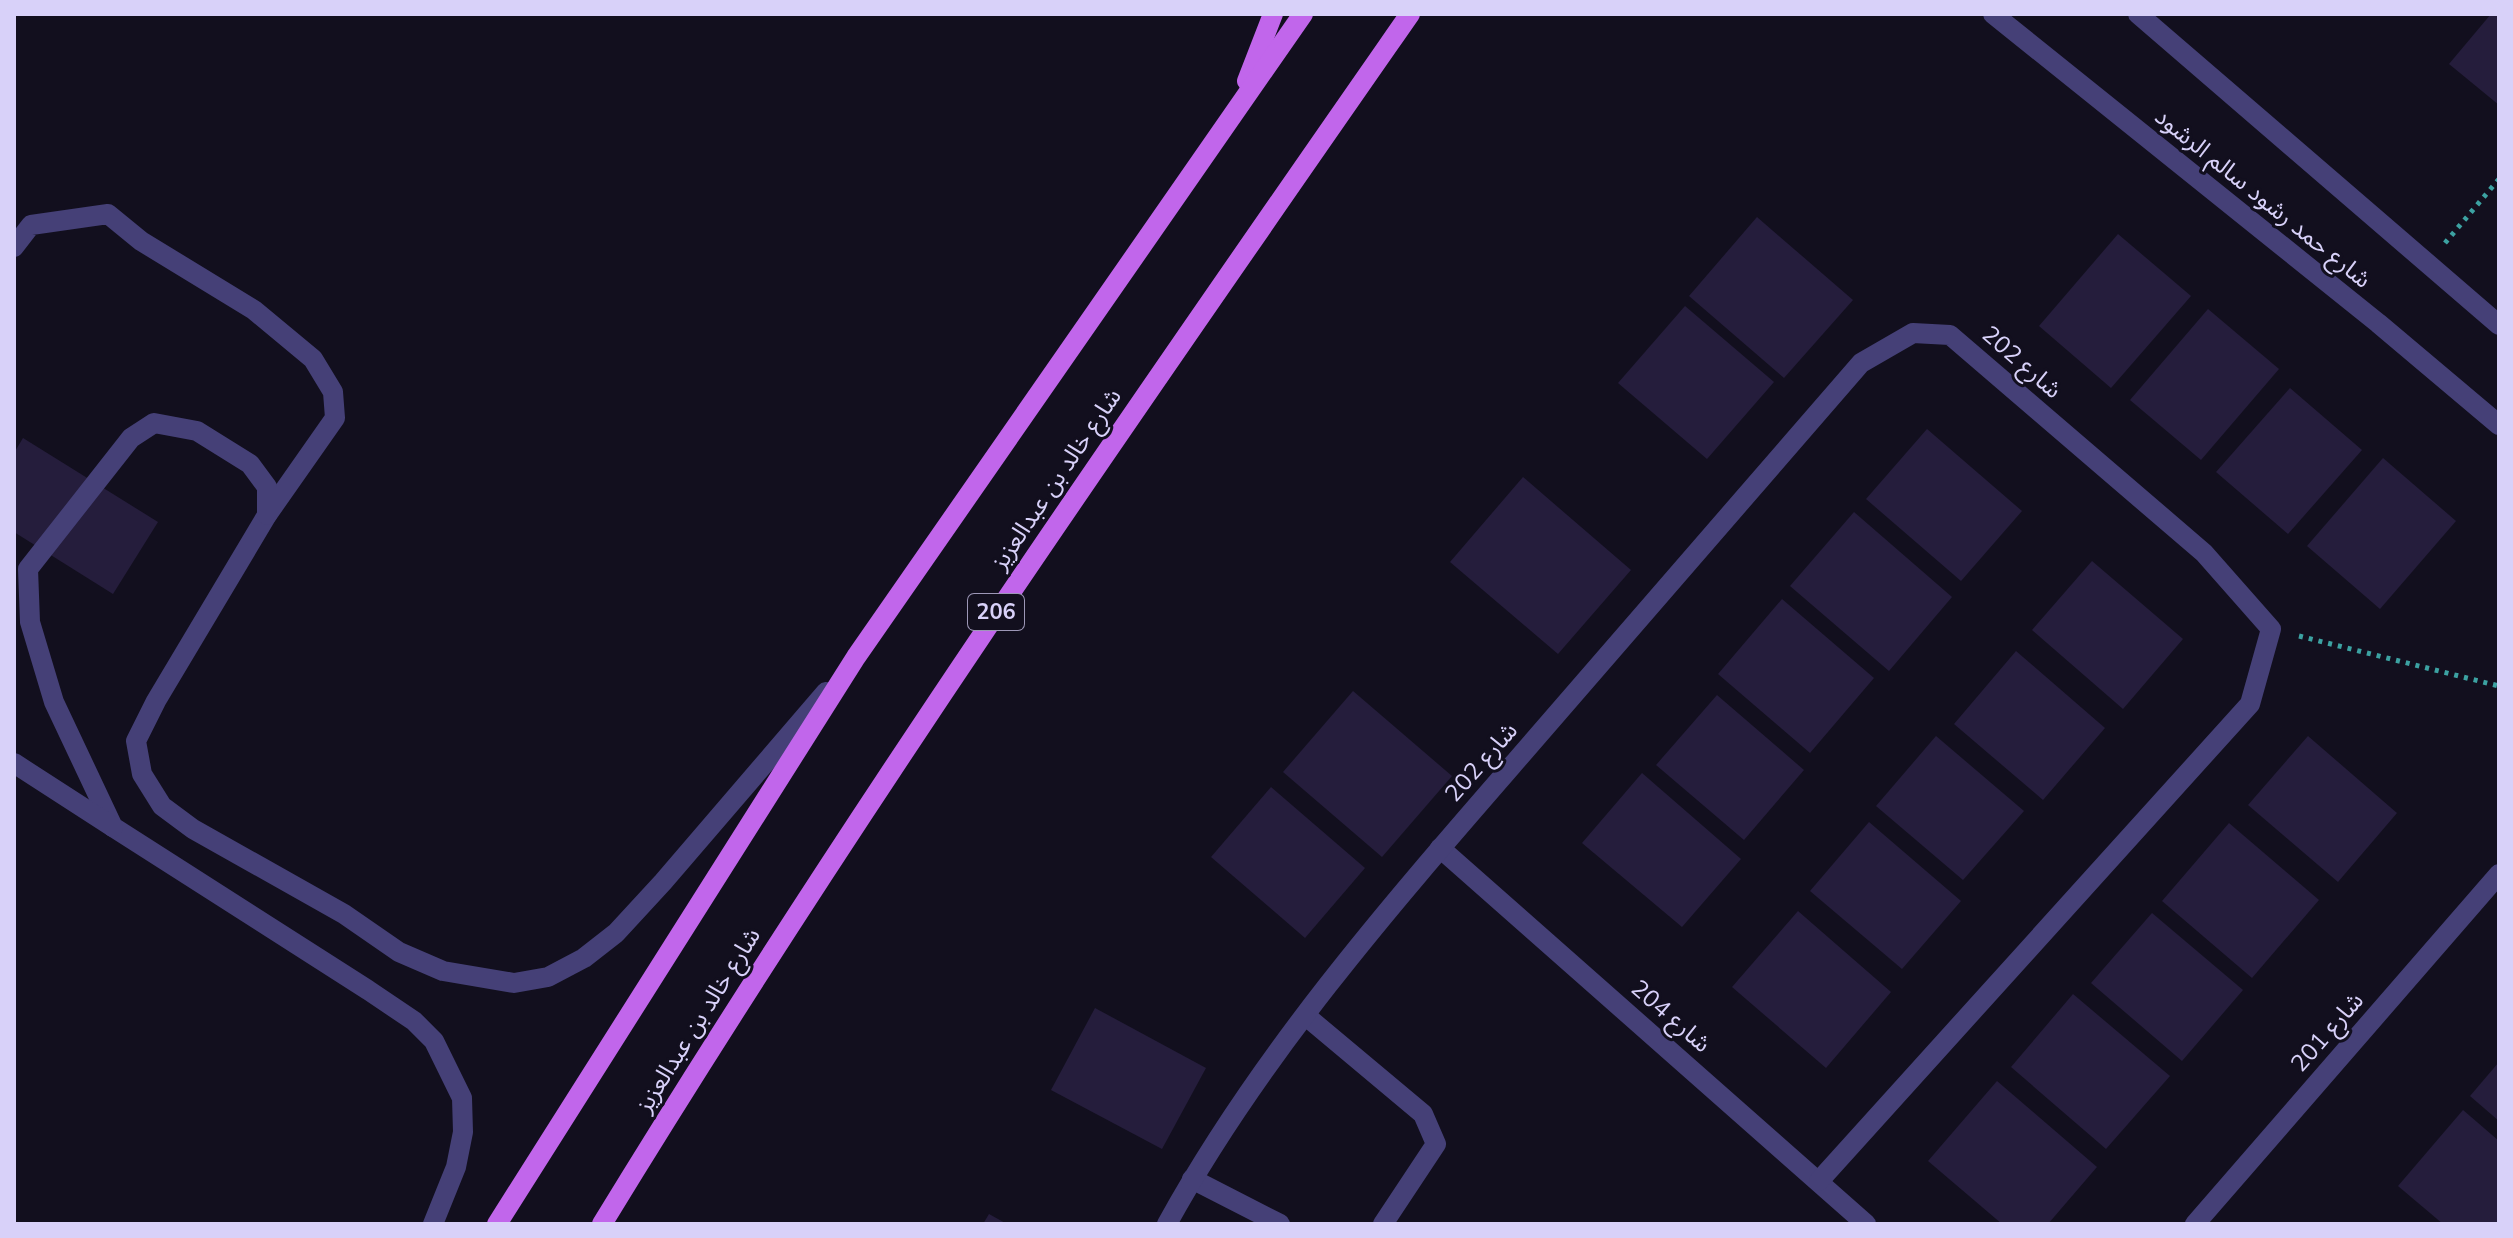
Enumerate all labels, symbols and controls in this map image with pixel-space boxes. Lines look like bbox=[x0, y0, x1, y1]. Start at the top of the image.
street label: شارع حمد رشود سالم الرشود bbox=[2147, 101, 2378, 296]
street label: شارع 202 bbox=[1975, 318, 2069, 406]
street label: شارع خالد بن عبدالعزيز bbox=[983, 382, 1129, 577]
road number: 206 bbox=[968, 594, 1024, 630]
street label: شارع 202 bbox=[1437, 715, 1525, 809]
street label: شارع خالد بن عبدالعزيز bbox=[628, 921, 769, 1120]
street label: شارع 204 bbox=[1624, 972, 1718, 1060]
street label: شارع 201 bbox=[2283, 985, 2371, 1079]

